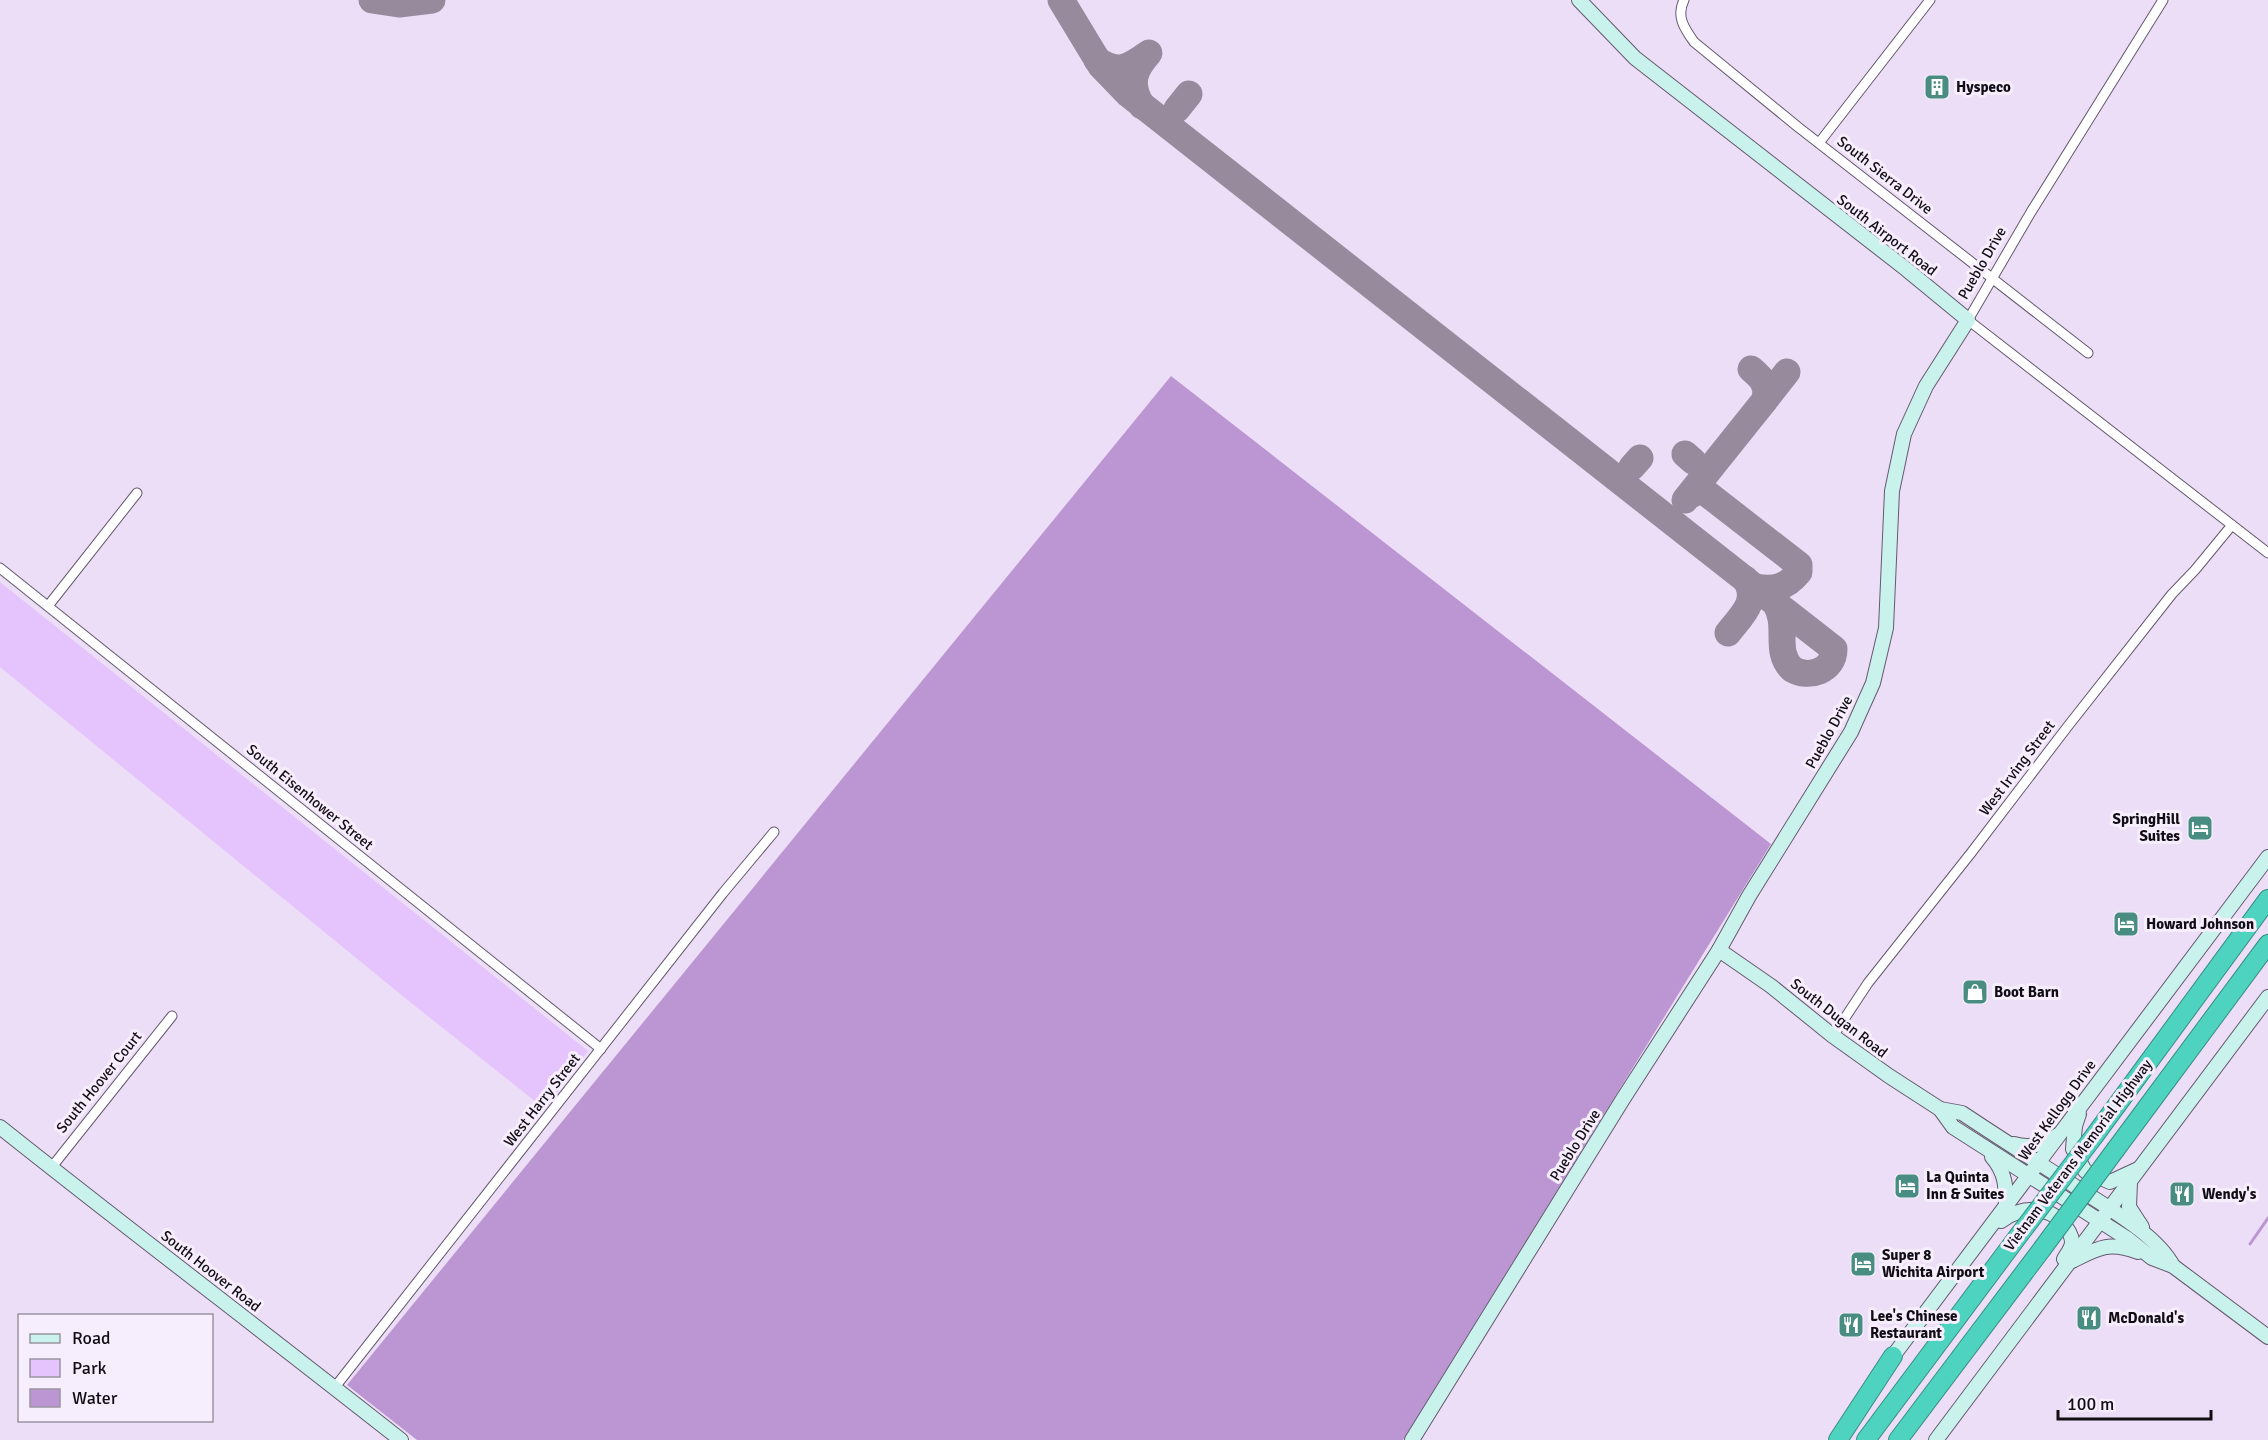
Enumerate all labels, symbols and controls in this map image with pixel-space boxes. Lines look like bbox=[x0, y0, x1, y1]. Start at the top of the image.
building icon: Hyspeco bbox=[1922, 72, 1952, 102]
place label: Hyspeco bbox=[1956, 78, 2011, 96]
street label: South Sierra Drive bbox=[1834, 132, 1936, 218]
street label: South Airport Road bbox=[1833, 190, 1941, 280]
street label: Pueblo Drive bbox=[1954, 224, 2010, 302]
street label: Pueblo Drive bbox=[1802, 692, 1856, 772]
street label: West Irving Street bbox=[1975, 717, 2059, 819]
street label: South Eisenhower Street bbox=[243, 740, 377, 854]
place label: SpringHill Suites bbox=[2113, 810, 2180, 845]
hotel icon: SpringHill Suites bbox=[2185, 813, 2215, 843]
hotel icon: Howard Johnson bbox=[2111, 909, 2141, 939]
place label: Howard Johnson bbox=[2146, 915, 2254, 933]
street label: South Dugan Road bbox=[1787, 975, 1891, 1061]
shop icon: Boot Barn bbox=[1960, 977, 1990, 1007]
place label: Boot Barn bbox=[1994, 983, 2059, 1001]
street label: South Hoover Court bbox=[52, 1028, 146, 1136]
street label: West Harry Street bbox=[500, 1050, 584, 1150]
street label: Vietnam Veterans Memorial Highway bbox=[2000, 1056, 2156, 1254]
street label: West Kellogg Drive bbox=[2014, 1056, 2100, 1164]
street label: Pueblo Drive bbox=[1546, 1106, 1604, 1184]
place label: La Quinta Inn & Suites bbox=[1926, 1168, 2005, 1203]
hotel icon: La Quinta Inn & Suites bbox=[1892, 1171, 1922, 1201]
restaurant icon: Wendy's bbox=[2167, 1179, 2197, 1209]
place label: Wendy's bbox=[2202, 1185, 2257, 1203]
street label: South Hoover Road bbox=[158, 1226, 265, 1316]
place label: Super 8 Wichita Airport bbox=[1882, 1246, 1985, 1281]
hotel icon: Super 8 Wichita Airport bbox=[1848, 1249, 1878, 1279]
restaurant icon: McDonald's bbox=[2074, 1303, 2104, 1333]
place label: Lee's Chinese Restaurant bbox=[1870, 1307, 1958, 1342]
place label: McDonald's bbox=[2108, 1309, 2185, 1327]
restaurant icon: Lee's Chinese Restaurant bbox=[1836, 1310, 1866, 1340]
legend bbox=[18, 1314, 213, 1422]
text: Road bbox=[72, 1327, 111, 1349]
text: Park bbox=[72, 1357, 107, 1379]
scale bar bbox=[2058, 1383, 2211, 1421]
text: Water bbox=[72, 1387, 118, 1409]
text: 100 m bbox=[2067, 1393, 2114, 1415]

